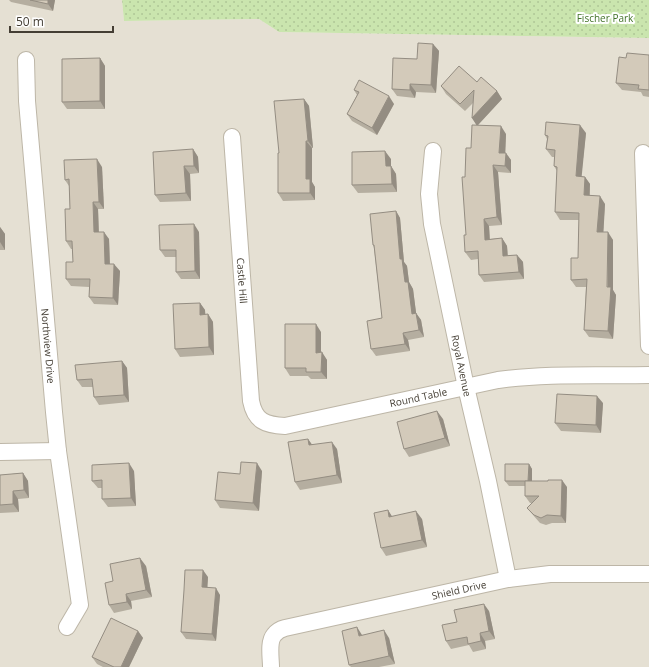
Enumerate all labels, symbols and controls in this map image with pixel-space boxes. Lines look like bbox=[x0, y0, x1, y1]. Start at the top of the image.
scale bar bbox=[10, 8, 113, 34]
park label: Fischer Park bbox=[577, 11, 634, 25]
text: 50 m bbox=[16, 13, 44, 30]
street label: Castle Hill bbox=[234, 257, 251, 304]
street label: Northview Drive bbox=[38, 308, 59, 385]
street label: Royal Avenue bbox=[448, 333, 475, 398]
street label: Round Table bbox=[388, 384, 449, 410]
street label: Shield Drive bbox=[430, 577, 488, 603]

